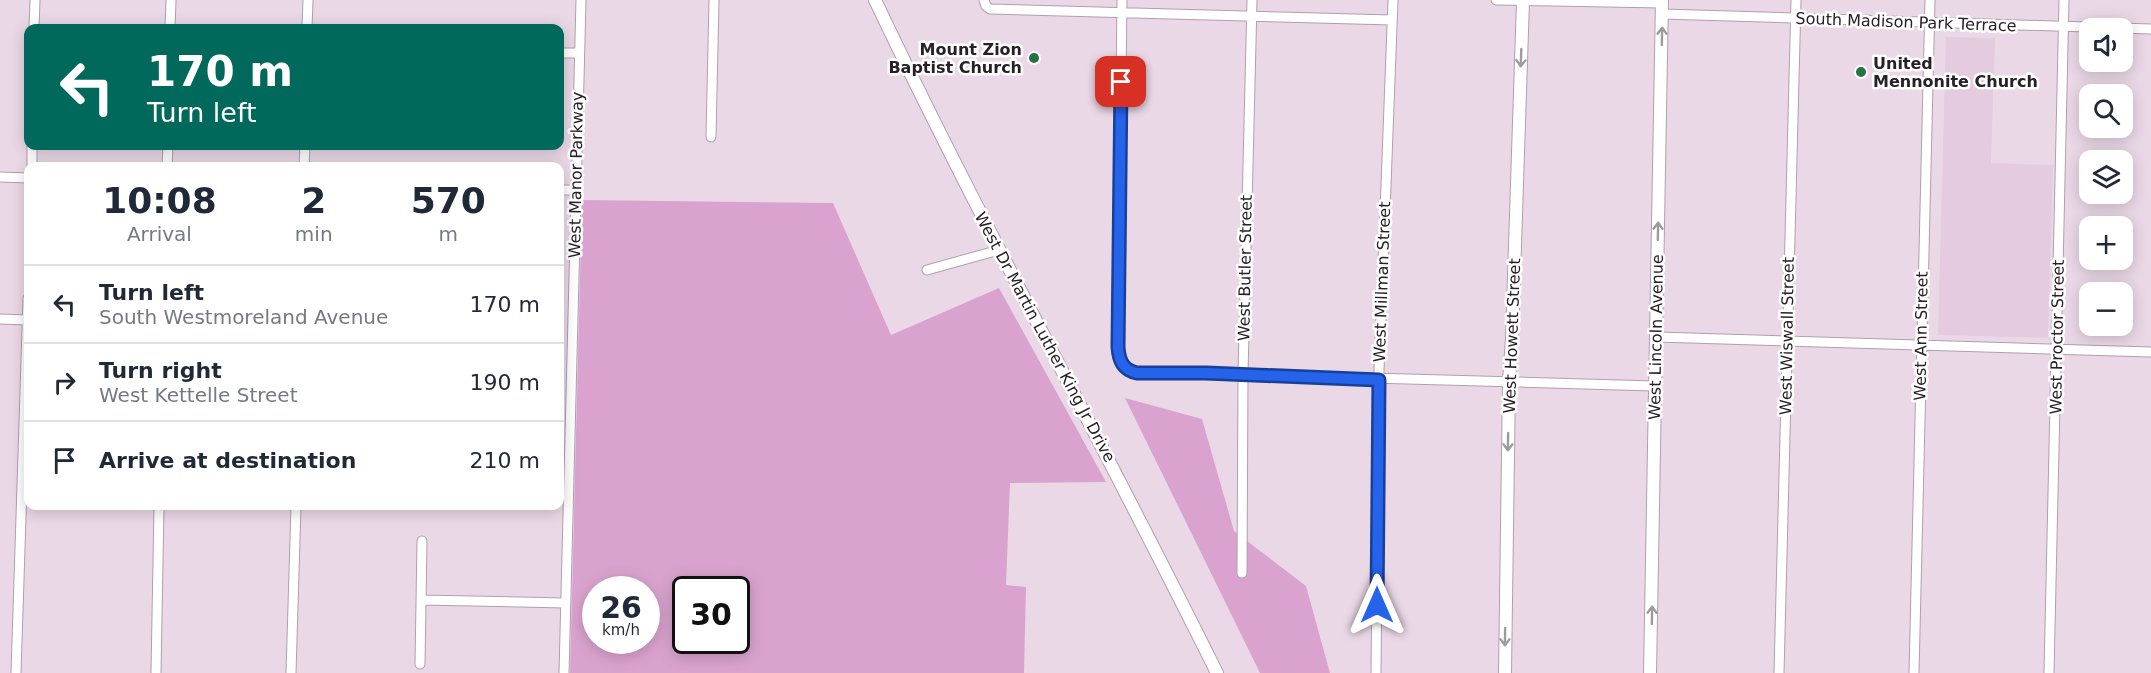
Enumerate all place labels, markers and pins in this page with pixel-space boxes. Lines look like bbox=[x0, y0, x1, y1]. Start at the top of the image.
place label: Mount Zion Baptist Church bbox=[888, 40, 1022, 77]
marker: Mount Zion Baptist Church bbox=[1027, 51, 1041, 65]
place label: United Mennonite Church bbox=[1873, 54, 2038, 91]
pin bbox=[1095, 56, 1146, 107]
marker: United Mennonite Church bbox=[1854, 65, 1868, 79]

